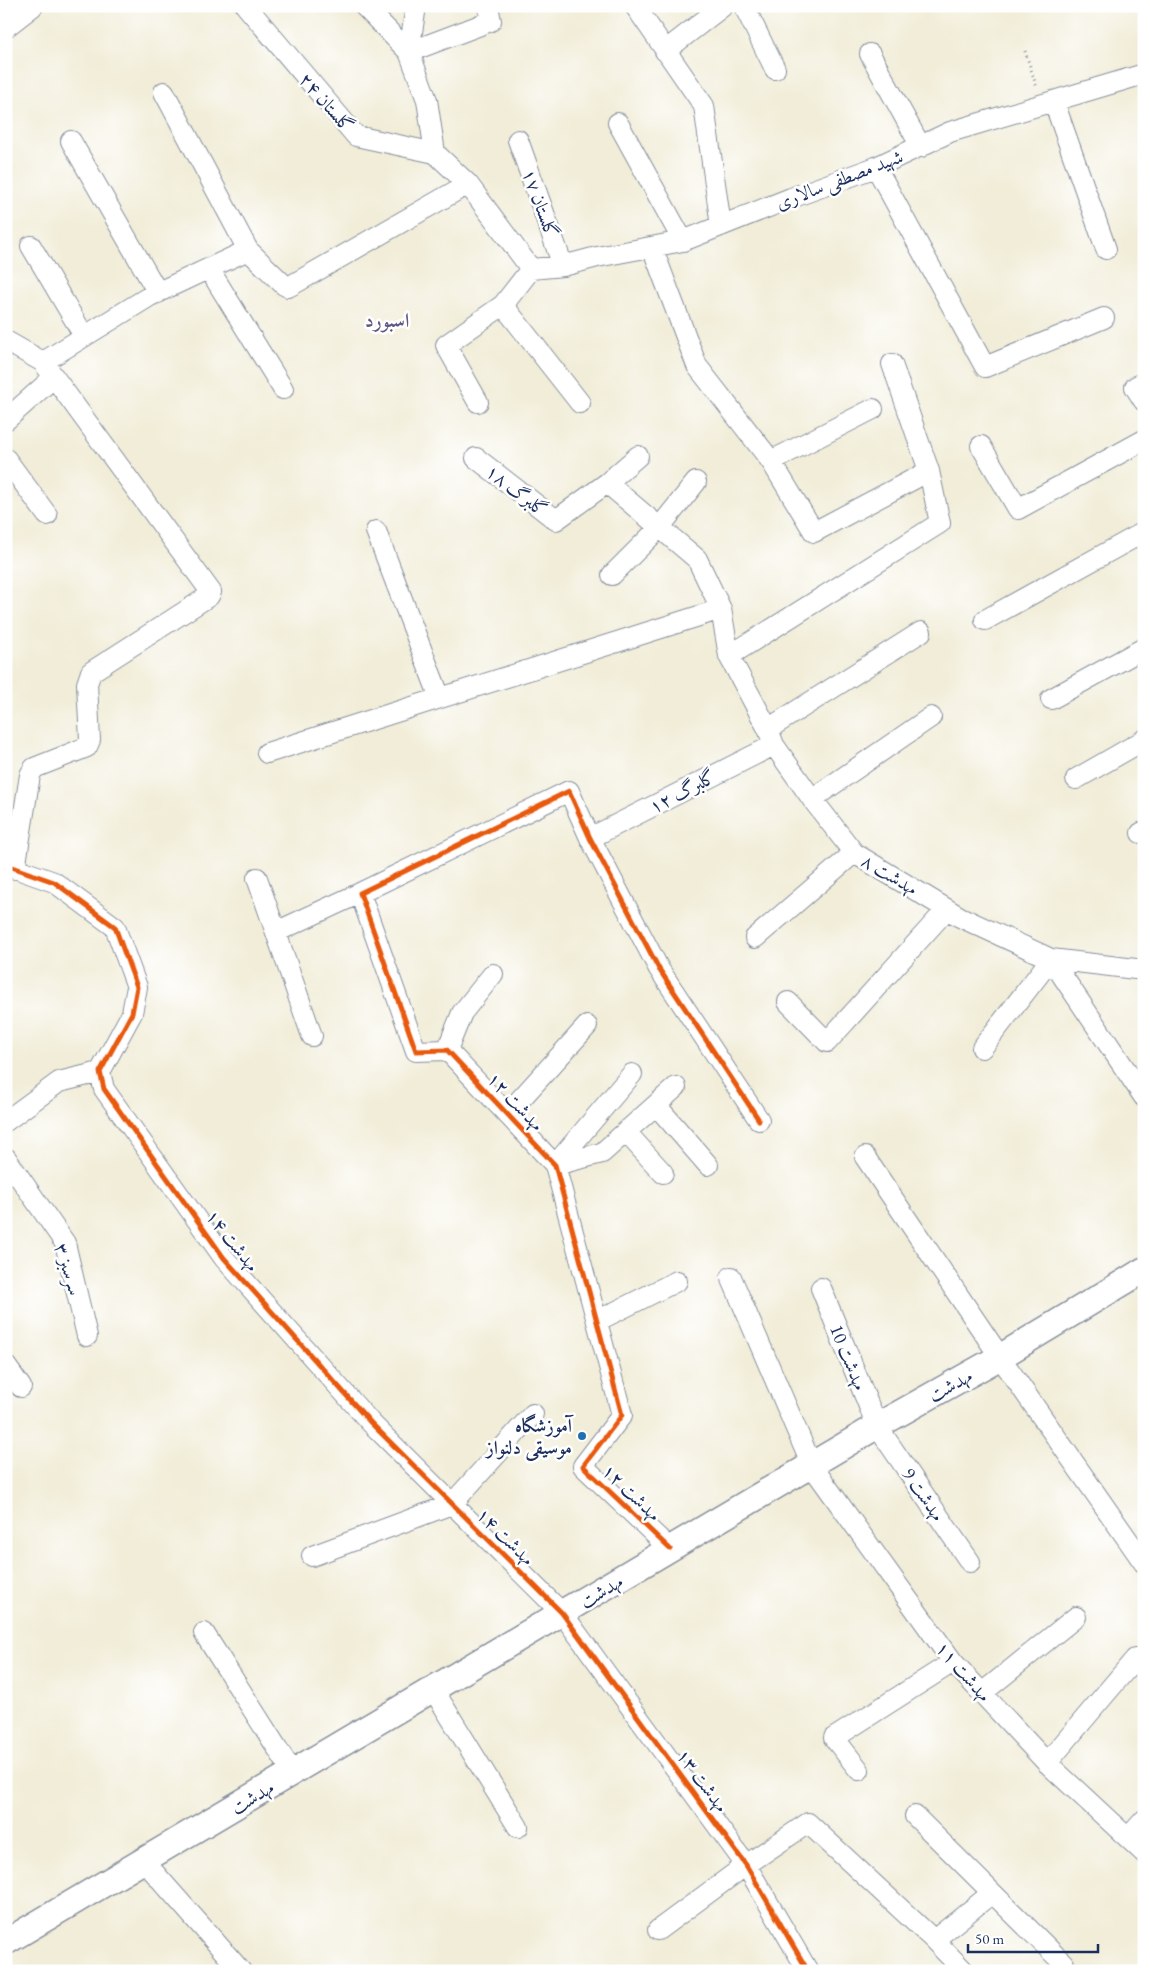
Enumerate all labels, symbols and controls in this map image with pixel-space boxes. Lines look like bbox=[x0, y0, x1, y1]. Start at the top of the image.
street label: گلستان ۲۴ bbox=[294, 67, 360, 137]
street label: شهید مصطفی سالاری bbox=[772, 144, 907, 216]
street label: گلستان ۱۷ bbox=[517, 165, 564, 241]
district label: اسبورد bbox=[365, 307, 409, 333]
street label: گلبرگ ۱۸ bbox=[481, 459, 552, 522]
street label: گلبرگ ١٢ bbox=[645, 764, 720, 819]
street label: مهدشت ۸ bbox=[857, 848, 923, 901]
street label: مهدشت ۱۲ bbox=[482, 1066, 550, 1136]
street label: مهدشت ۱۴ bbox=[200, 1204, 265, 1277]
street label: سرسبز ۳ bbox=[49, 1240, 88, 1298]
street label: مهدشت 10 bbox=[824, 1321, 873, 1394]
street label: مهدشت bbox=[924, 1363, 977, 1408]
place label: آموزشگاه موسیقی دلنواز bbox=[484, 1413, 575, 1462]
marker: آموزشگاه موسیقی دلنواز bbox=[576, 1430, 588, 1442]
street label: مهدشت ۱۲ bbox=[597, 1458, 666, 1527]
street label: مهدشت 9 bbox=[897, 1463, 951, 1526]
street label: مهدشت ۱۴ bbox=[471, 1502, 540, 1571]
street label: مهدشت bbox=[575, 1569, 628, 1614]
street label: مهدشت ۱۱ bbox=[930, 1636, 997, 1707]
street label: مهدشت ۱۳ bbox=[671, 1744, 734, 1817]
street label: مهدشت bbox=[226, 1775, 279, 1820]
scale bar bbox=[968, 1922, 1098, 1954]
text: 50 m bbox=[975, 1929, 1004, 1948]

